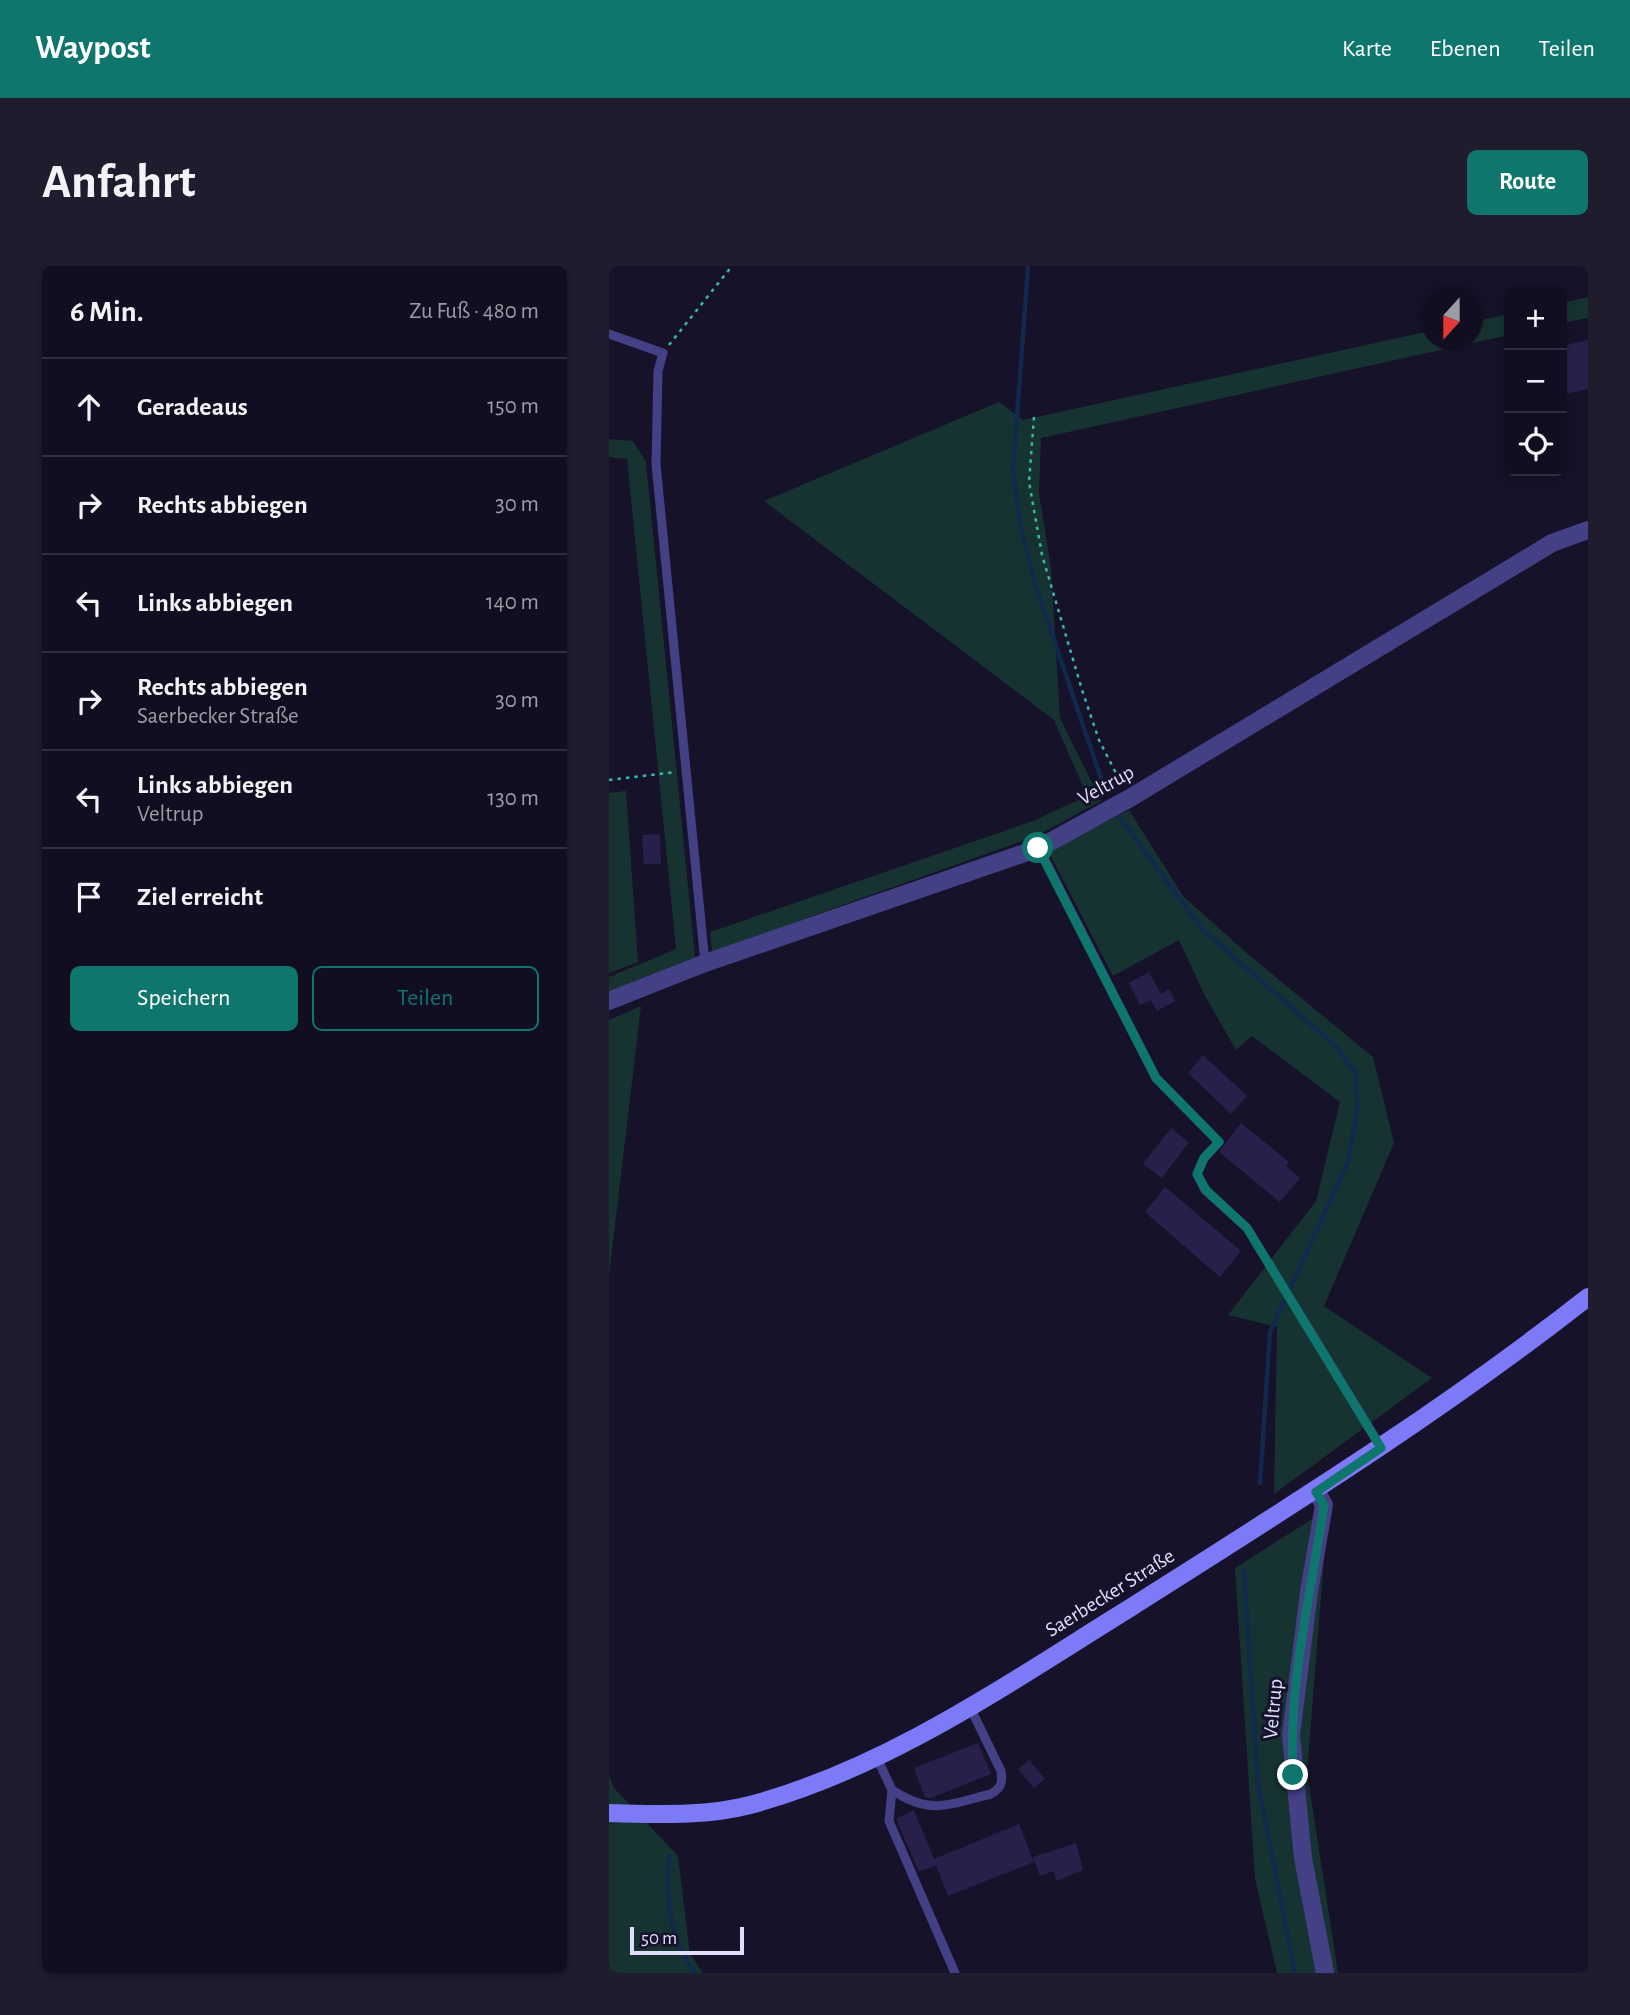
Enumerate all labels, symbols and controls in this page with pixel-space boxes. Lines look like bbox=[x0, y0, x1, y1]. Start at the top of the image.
text: Waypost bbox=[35, 32, 151, 65]
text: Karte bbox=[1342, 37, 1392, 61]
text: Ebenen bbox=[1430, 37, 1501, 61]
text: Teilen bbox=[1539, 37, 1595, 61]
button: Route bbox=[1467, 150, 1588, 215]
text: Anfahrt bbox=[42, 158, 196, 207]
north arrow bbox=[1420, 287, 1483, 350]
map controls bbox=[1504, 287, 1567, 476]
button: + bbox=[1504, 287, 1567, 350]
text: 6 Min. bbox=[70, 297, 144, 327]
text: Zu Fuß · 480 m bbox=[409, 300, 539, 323]
button: − bbox=[1504, 350, 1567, 413]
icon: ahead bbox=[70, 388, 108, 426]
text: Geradeaus bbox=[137, 394, 248, 420]
text: 150 m bbox=[487, 395, 539, 418]
button: locate bbox=[1504, 413, 1567, 476]
icon: right bbox=[70, 486, 108, 524]
text: Rechts abbiegen bbox=[137, 492, 308, 518]
text: 30 m bbox=[495, 493, 539, 516]
icon: left bbox=[70, 584, 108, 622]
text: Links abbiegen bbox=[137, 590, 293, 616]
text: 140 m bbox=[486, 591, 539, 614]
text: Rechts abbiegen bbox=[137, 674, 308, 700]
icon: right bbox=[70, 682, 108, 720]
text: 30 m bbox=[495, 689, 539, 712]
text: Saerbecker Straße bbox=[137, 705, 299, 728]
street label: Veltrup bbox=[1074, 761, 1138, 809]
text: Links abbiegen bbox=[137, 772, 293, 798]
icon: left bbox=[70, 780, 108, 818]
text: 130 m bbox=[487, 787, 539, 810]
text: Veltrup bbox=[137, 803, 203, 826]
route start bbox=[1022, 832, 1053, 863]
icon: arrive bbox=[70, 878, 108, 916]
text: Ziel erreicht bbox=[137, 884, 263, 910]
button: Speichern bbox=[70, 966, 298, 1031]
button: Teilen bbox=[312, 966, 539, 1031]
street label: Saerbecker Straße bbox=[1042, 1545, 1178, 1641]
street label: Veltrup bbox=[1260, 1678, 1286, 1740]
route end bbox=[1277, 1759, 1308, 1790]
scale bar bbox=[630, 1924, 744, 1956]
text: 50 m bbox=[641, 1929, 677, 1948]

